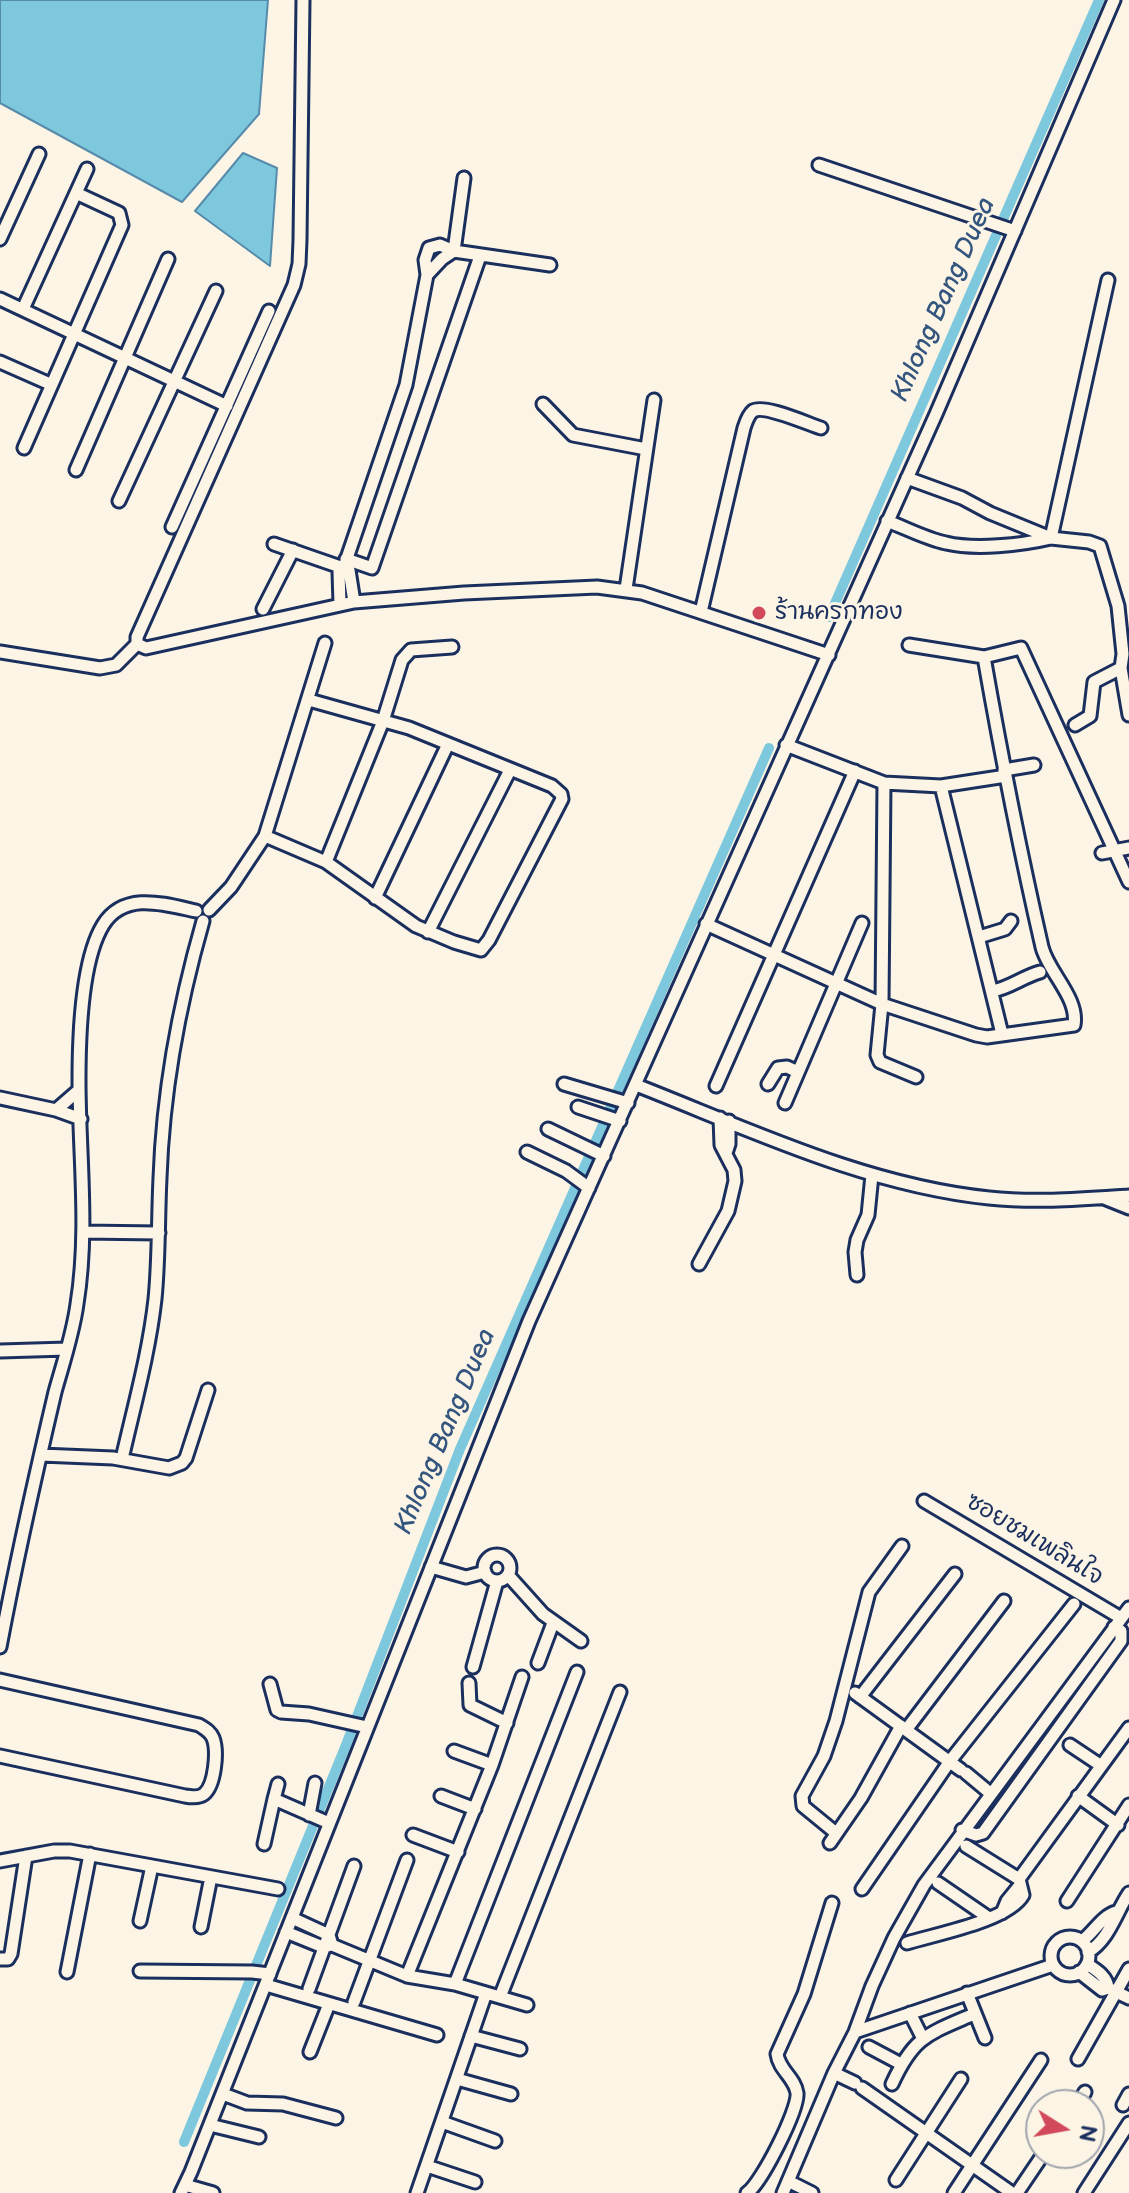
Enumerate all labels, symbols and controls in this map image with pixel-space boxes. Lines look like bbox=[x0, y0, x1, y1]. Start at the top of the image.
water label: Khlong Bang Duea bbox=[885, 193, 1003, 407]
place label: ร้านครกทอง bbox=[775, 599, 903, 627]
marker: ร้านครกทอง bbox=[750, 604, 768, 622]
water label: Khlong Bang Duea bbox=[389, 1325, 503, 1539]
street label: ซอยชมเพลินใจ bbox=[960, 1488, 1108, 1592]
north arrow bbox=[1025, 2089, 1105, 2169]
text: N bbox=[1072, 2123, 1102, 2144]

